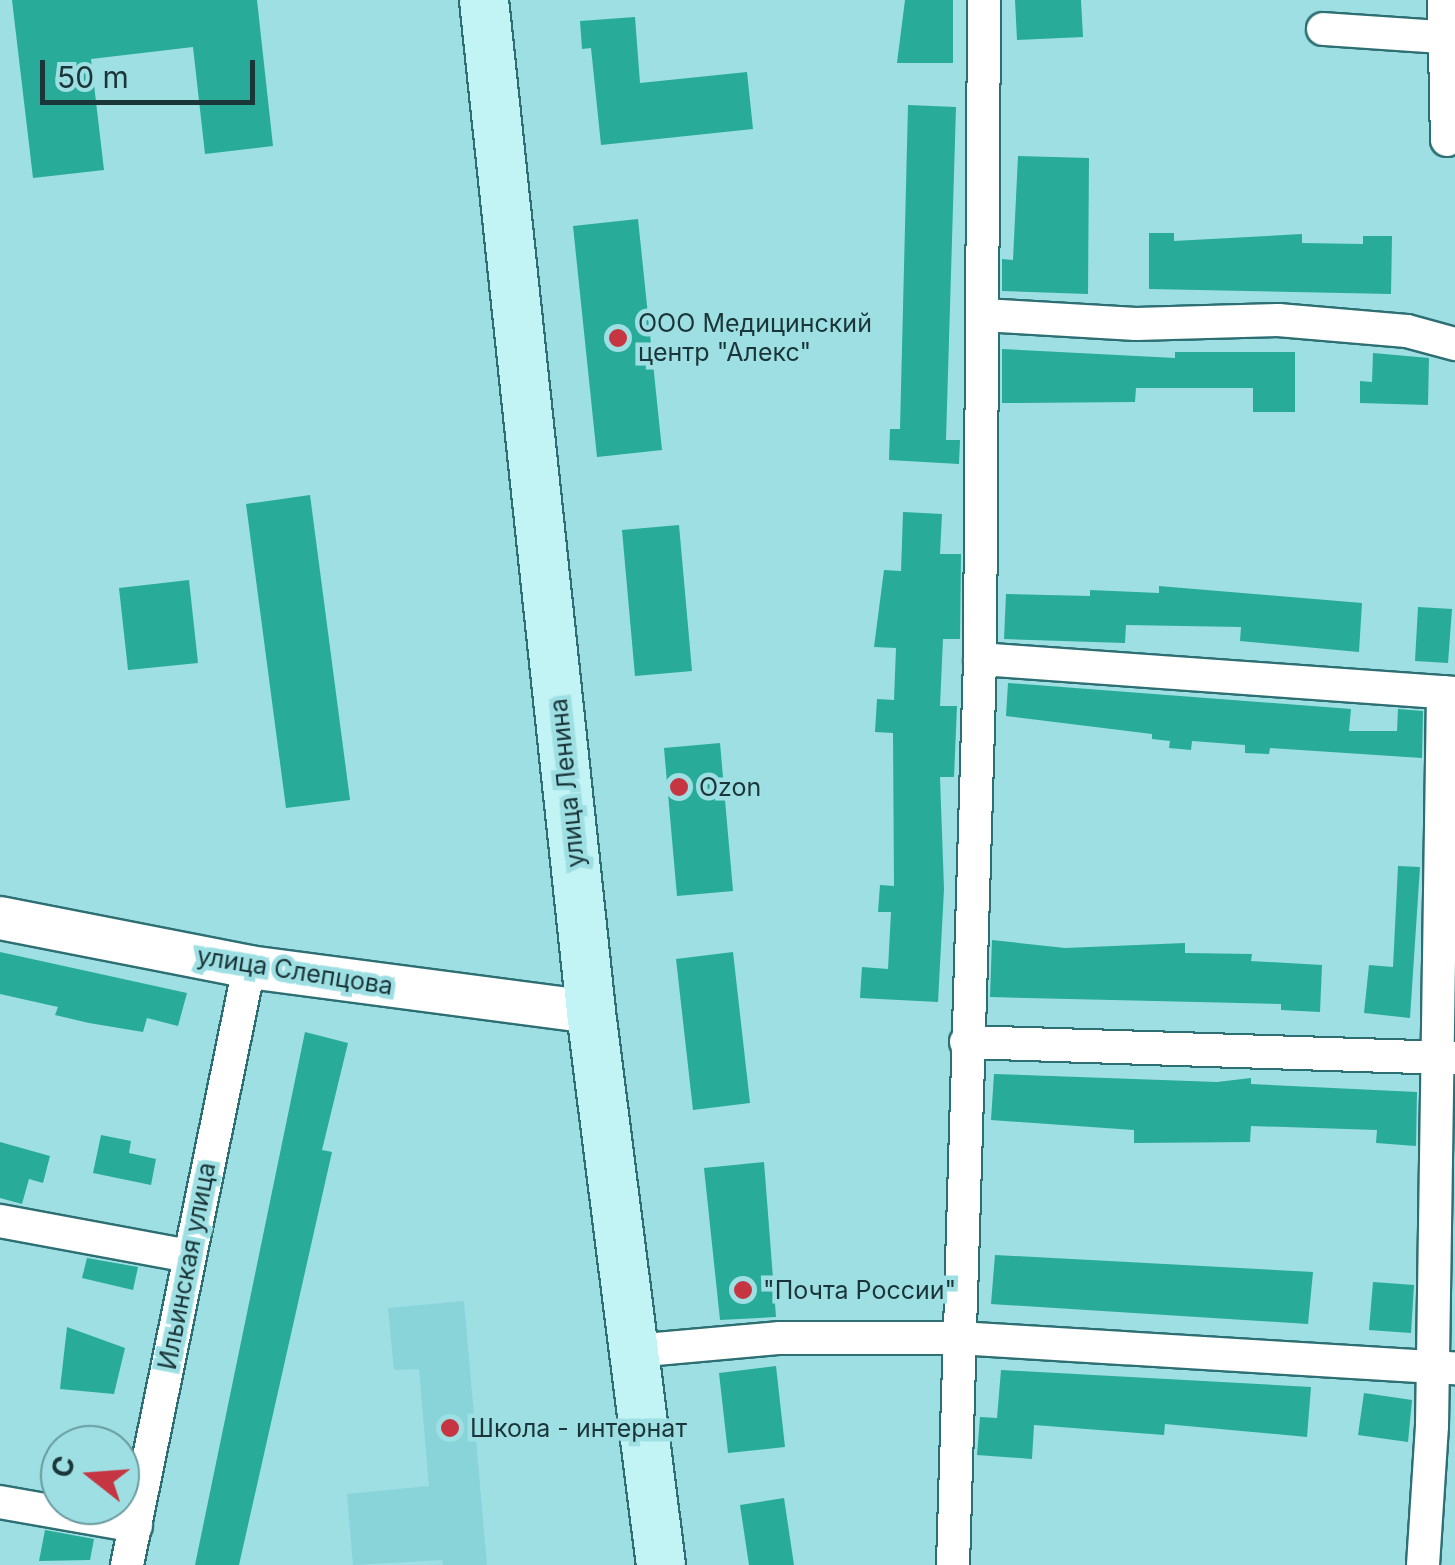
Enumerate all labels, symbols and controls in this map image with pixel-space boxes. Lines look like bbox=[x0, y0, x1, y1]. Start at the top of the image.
scale bar bbox=[45, 40, 260, 102]
text: 50 m bbox=[57, 59, 129, 95]
place label: ООО Медицинский центр "Алекс" bbox=[638, 309, 872, 368]
marker: ООО Медицинский центр "Алекс" bbox=[607, 327, 629, 349]
street label: улица Ленина bbox=[543, 697, 591, 869]
place label: Ozon bbox=[699, 772, 761, 802]
marker: Ozon bbox=[668, 776, 690, 798]
street label: улица Слепцова bbox=[195, 941, 395, 1001]
street label: Ильинская улица bbox=[152, 1160, 222, 1372]
place label: "Почта России" bbox=[763, 1275, 956, 1305]
marker: "Почта России" bbox=[732, 1279, 754, 1301]
place label: Школа - интернат bbox=[470, 1413, 687, 1443]
marker: Школа - интернат bbox=[439, 1417, 461, 1439]
north arrow bbox=[40, 1425, 140, 1525]
text: С bbox=[44, 1452, 83, 1482]

